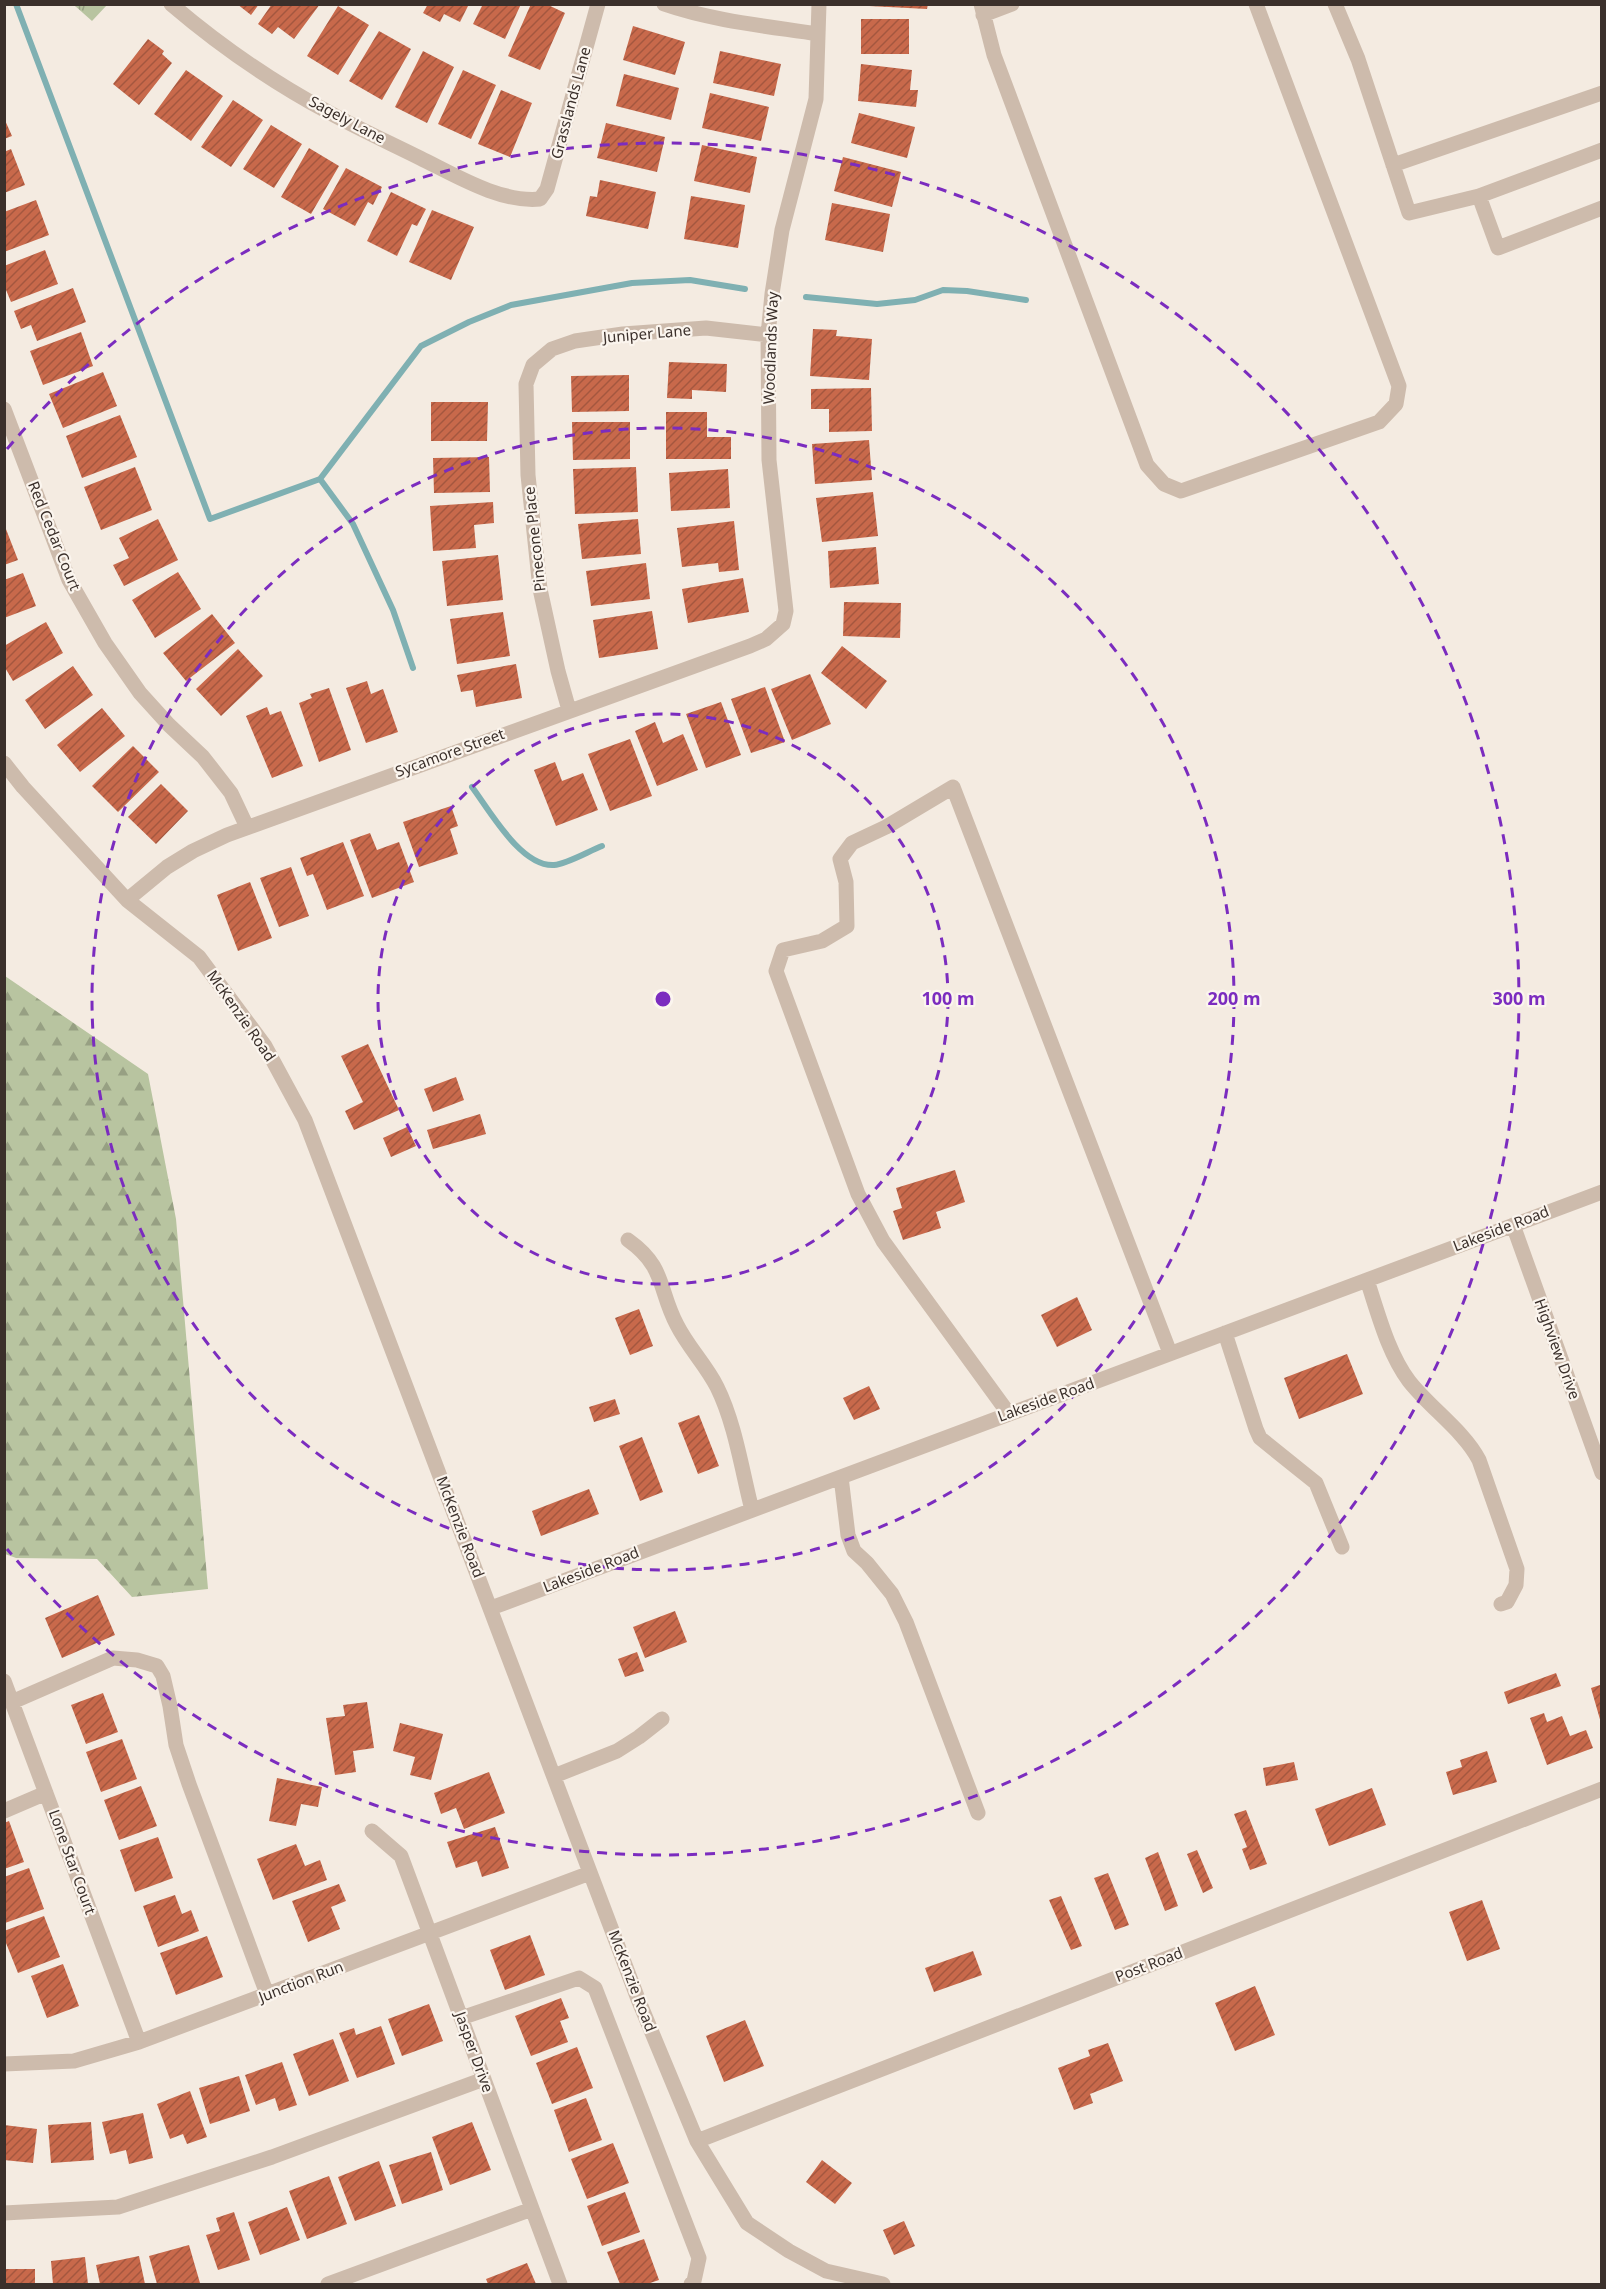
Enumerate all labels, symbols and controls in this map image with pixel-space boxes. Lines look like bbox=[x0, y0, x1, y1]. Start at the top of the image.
street label: Grasslands Lane bbox=[545, 44, 595, 161]
street label: Sagely Lane bbox=[306, 91, 389, 148]
street label: Woodlands Way bbox=[758, 291, 782, 405]
street label: Juniper Lane bbox=[600, 319, 692, 347]
street label: Red Cedar Court bbox=[24, 478, 86, 594]
street label: Pinecone Place bbox=[519, 486, 549, 593]
street label: Sycamore Street bbox=[392, 723, 508, 781]
street label: McKenzie Road bbox=[203, 966, 281, 1065]
text: 100 m bbox=[921, 986, 975, 1010]
text: 200 m bbox=[1207, 986, 1261, 1010]
text: 300 m bbox=[1492, 986, 1546, 1010]
centre of rings bbox=[653, 989, 673, 1009]
street label: Lakeside Road bbox=[1450, 1201, 1552, 1256]
street label: Highview Drive bbox=[1530, 1295, 1585, 1402]
street label: Lakeside Road bbox=[995, 1372, 1097, 1426]
street label: McKenzie Road bbox=[432, 1473, 489, 1580]
street label: Lakeside Road bbox=[540, 1542, 642, 1597]
street label: Lone Star Court bbox=[45, 1806, 101, 1917]
street label: McKenzie Road bbox=[604, 1927, 661, 2034]
street label: Post Road bbox=[1112, 1942, 1185, 1986]
street label: Junction Run bbox=[254, 1956, 346, 2007]
street label: Jasper Drive bbox=[450, 2007, 499, 2095]

